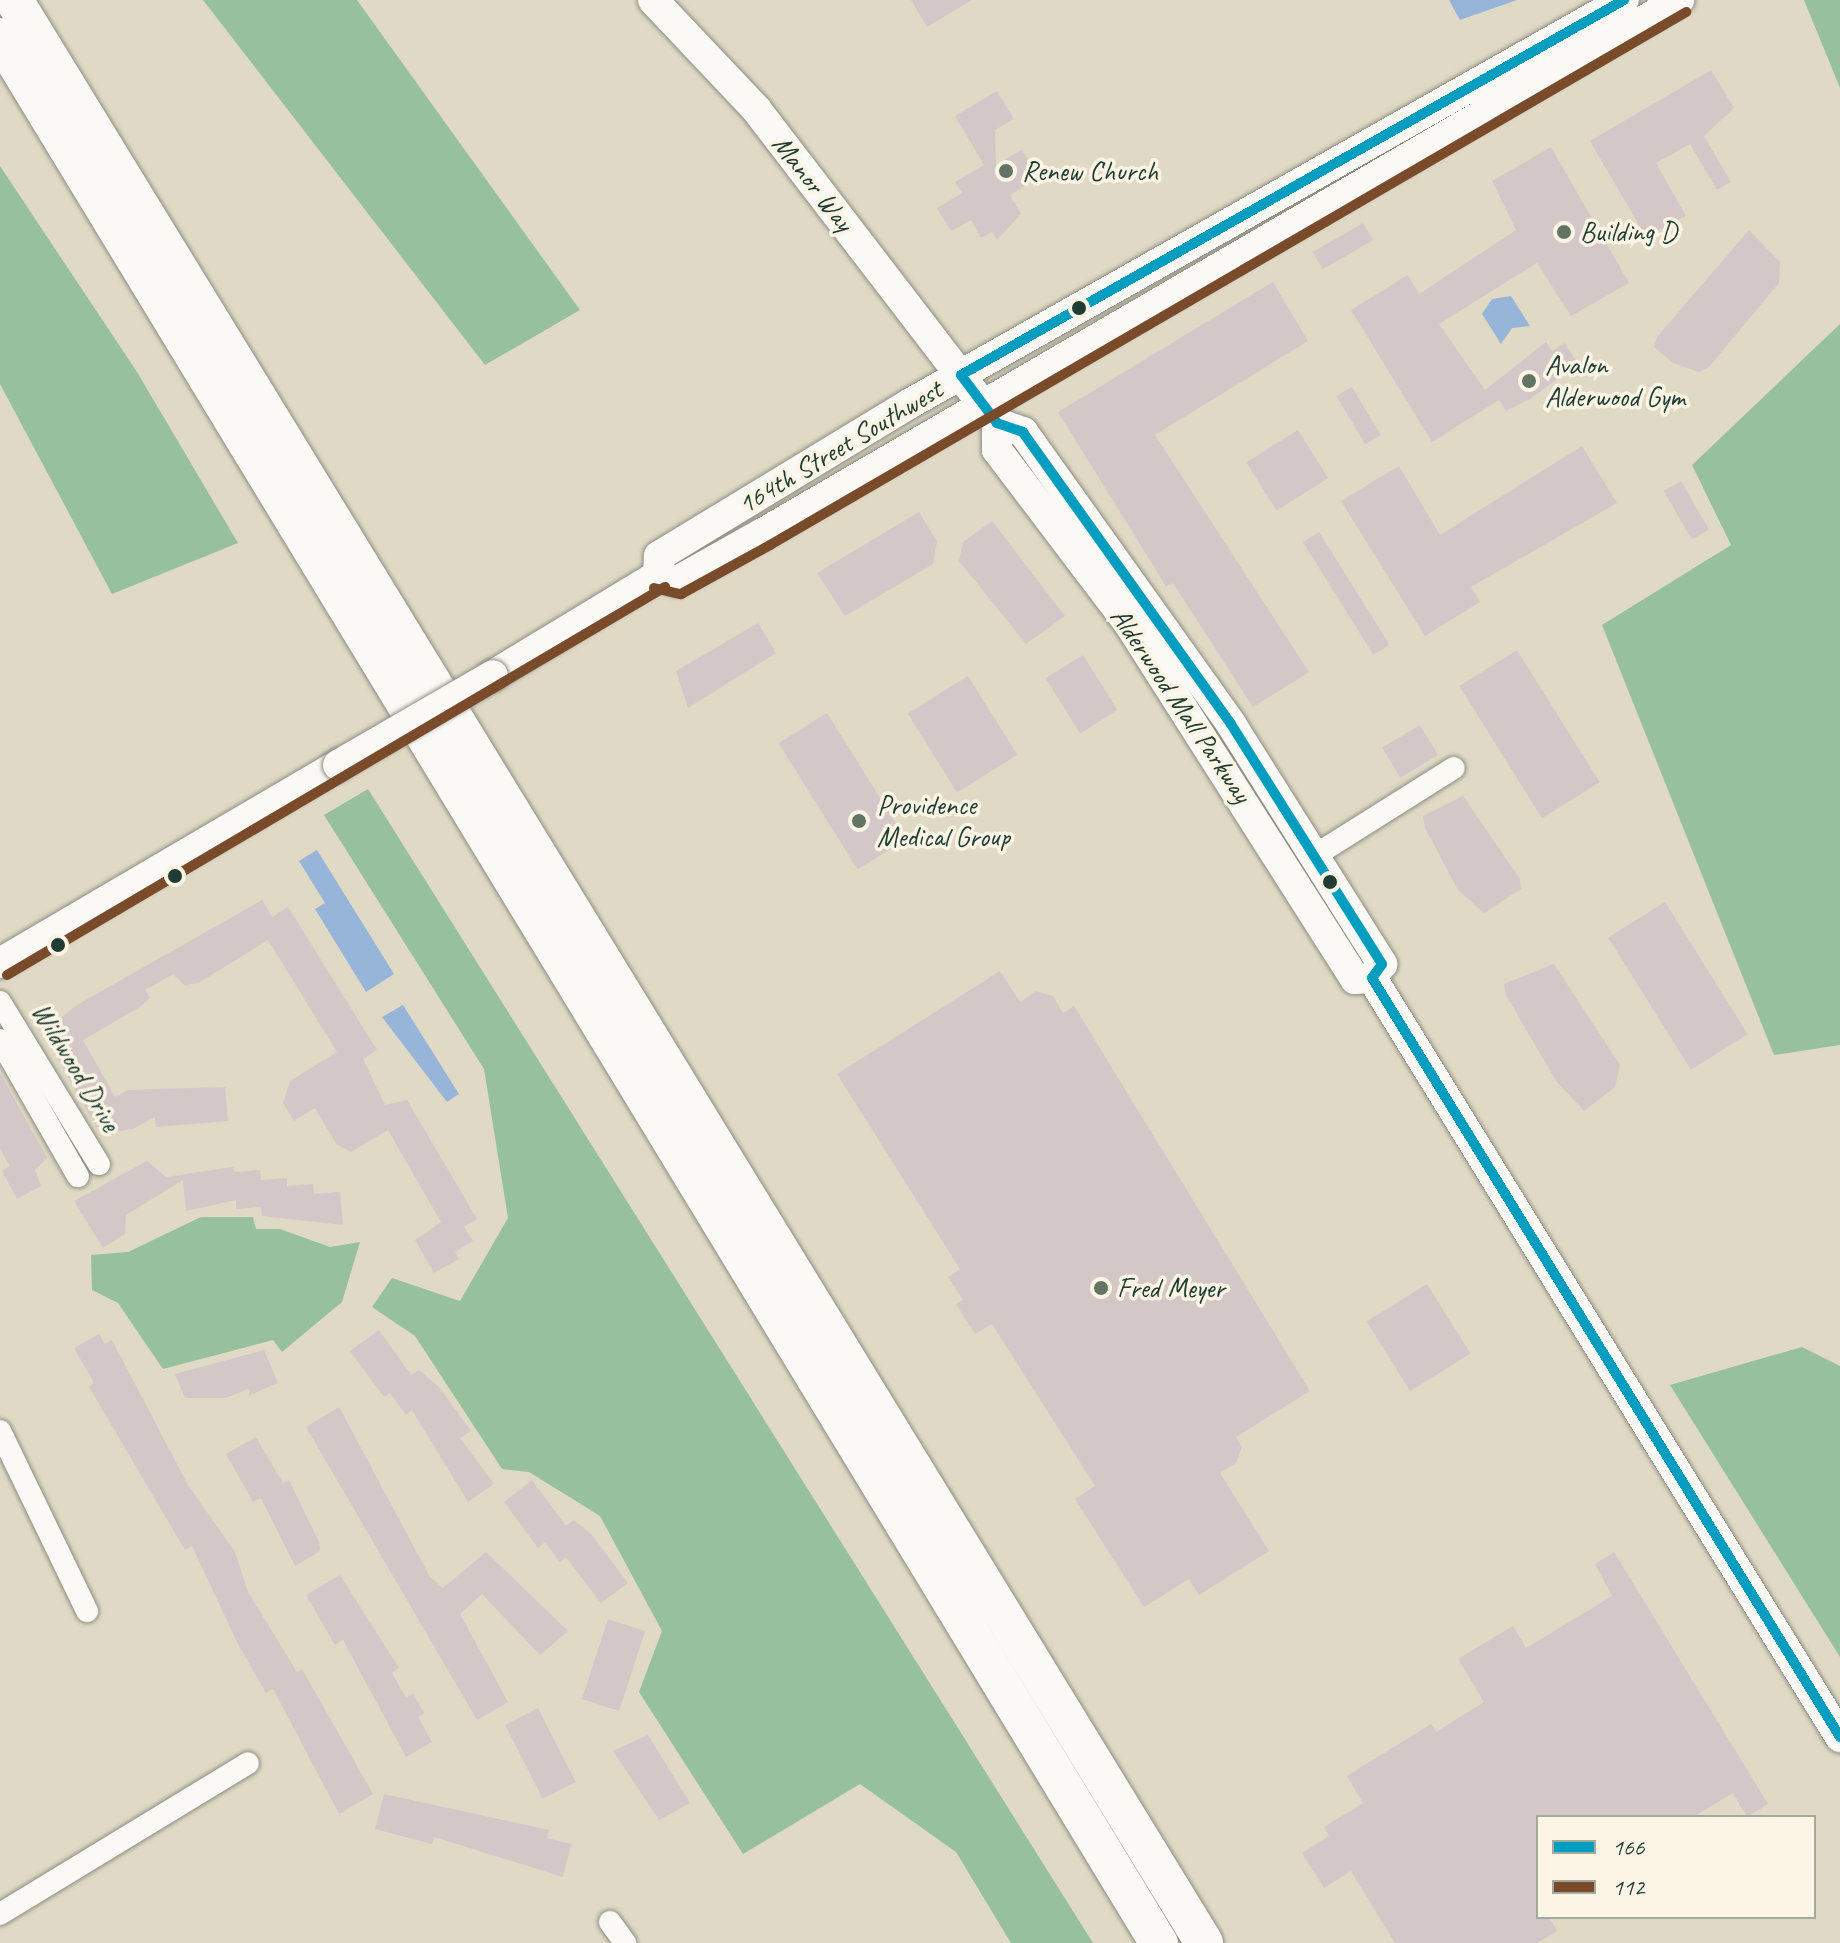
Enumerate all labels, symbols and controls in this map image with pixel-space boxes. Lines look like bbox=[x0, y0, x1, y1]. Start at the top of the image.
street label: Manor Way bbox=[765, 128, 861, 238]
place label: Renew Church bbox=[1022, 154, 1159, 188]
marker: Renew Church bbox=[997, 162, 1015, 180]
place label: Building D bbox=[1580, 215, 1677, 249]
marker: Building D bbox=[1555, 223, 1573, 241]
unlabelled marker bbox=[1071, 300, 1087, 316]
place label: Avalon Alderwood Gym bbox=[1545, 348, 1686, 414]
marker: Avalon Alderwood Gym bbox=[1520, 372, 1538, 390]
street label: 164th Street Southwest bbox=[732, 373, 948, 521]
street label: Alderwood Mall Parkway bbox=[1103, 601, 1259, 809]
place label: Providence Medical Group bbox=[877, 788, 1010, 854]
marker: Providence Medical Group bbox=[848, 810, 870, 832]
unlabelled marker bbox=[167, 868, 183, 884]
unlabelled marker bbox=[1322, 874, 1338, 890]
unlabelled marker bbox=[50, 937, 66, 953]
street label: Wildwood Drive bbox=[24, 997, 128, 1137]
place label: Fred Meyer bbox=[1117, 1271, 1224, 1305]
marker: Fred Meyer bbox=[1092, 1279, 1110, 1297]
legend bbox=[1536, 1815, 1816, 1919]
text: 166 bbox=[1612, 1832, 1644, 1862]
text: 112 bbox=[1612, 1872, 1644, 1902]

